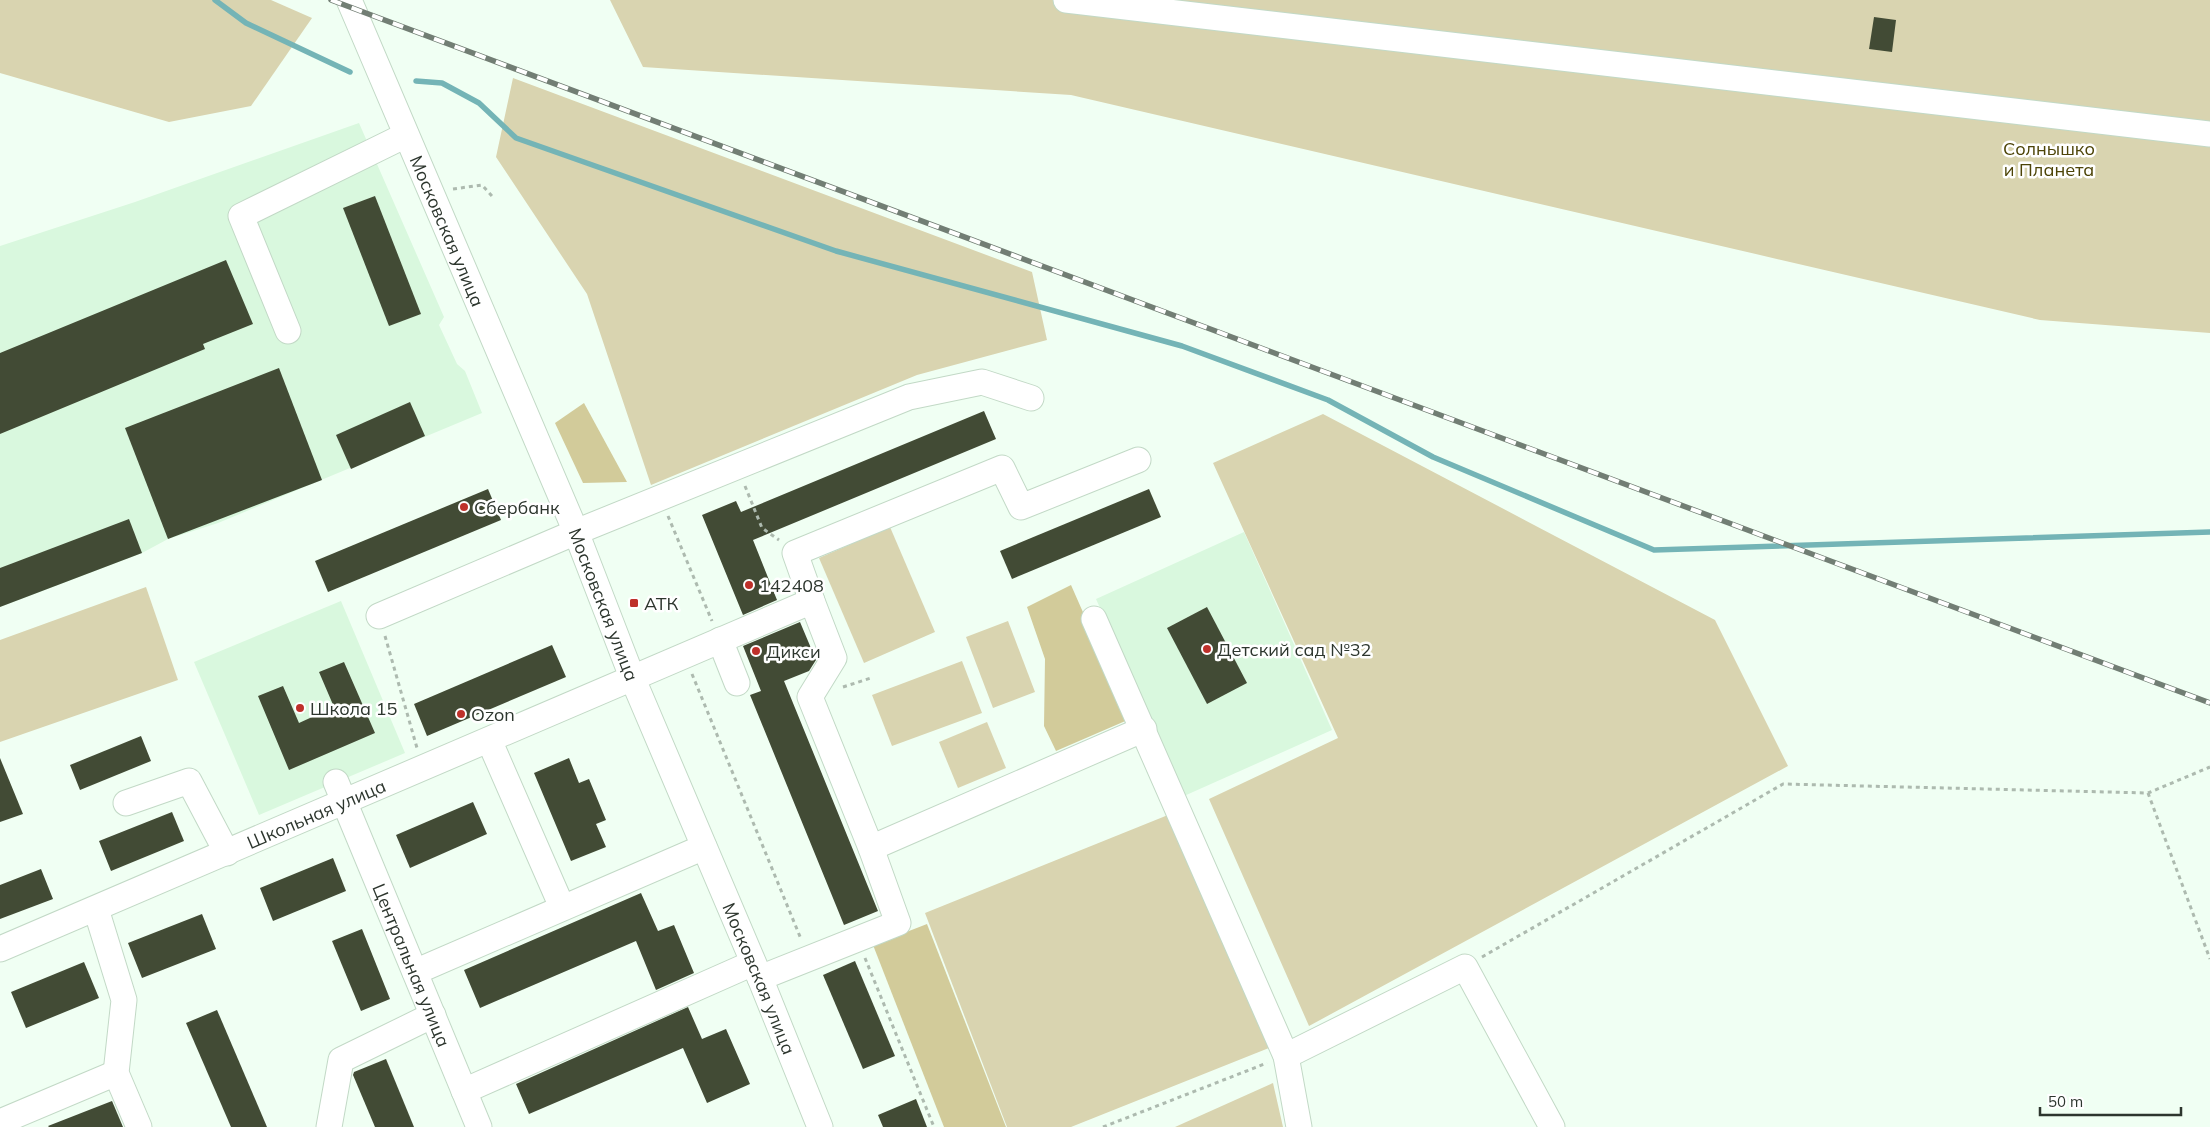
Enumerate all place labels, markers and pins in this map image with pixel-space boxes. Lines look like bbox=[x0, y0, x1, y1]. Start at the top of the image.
place label: Сбербанк bbox=[474, 496, 560, 519]
marker: Сбербанк bbox=[458, 501, 470, 513]
place label: 142408 bbox=[759, 574, 824, 597]
marker: 142408 bbox=[743, 579, 755, 591]
place label: АТК bbox=[644, 592, 679, 615]
marker: АТК bbox=[628, 597, 640, 609]
place label: Детский сад №32 bbox=[1217, 638, 1371, 661]
place label: Дикси bbox=[766, 640, 821, 663]
marker: Детский сад №32 bbox=[1201, 643, 1213, 655]
marker: Дикси bbox=[750, 645, 762, 657]
place label: Школа 15 bbox=[310, 697, 397, 720]
marker: Школа 15 bbox=[294, 702, 306, 714]
place label: Ozon bbox=[471, 703, 515, 726]
marker: Ozon bbox=[455, 708, 467, 720]

